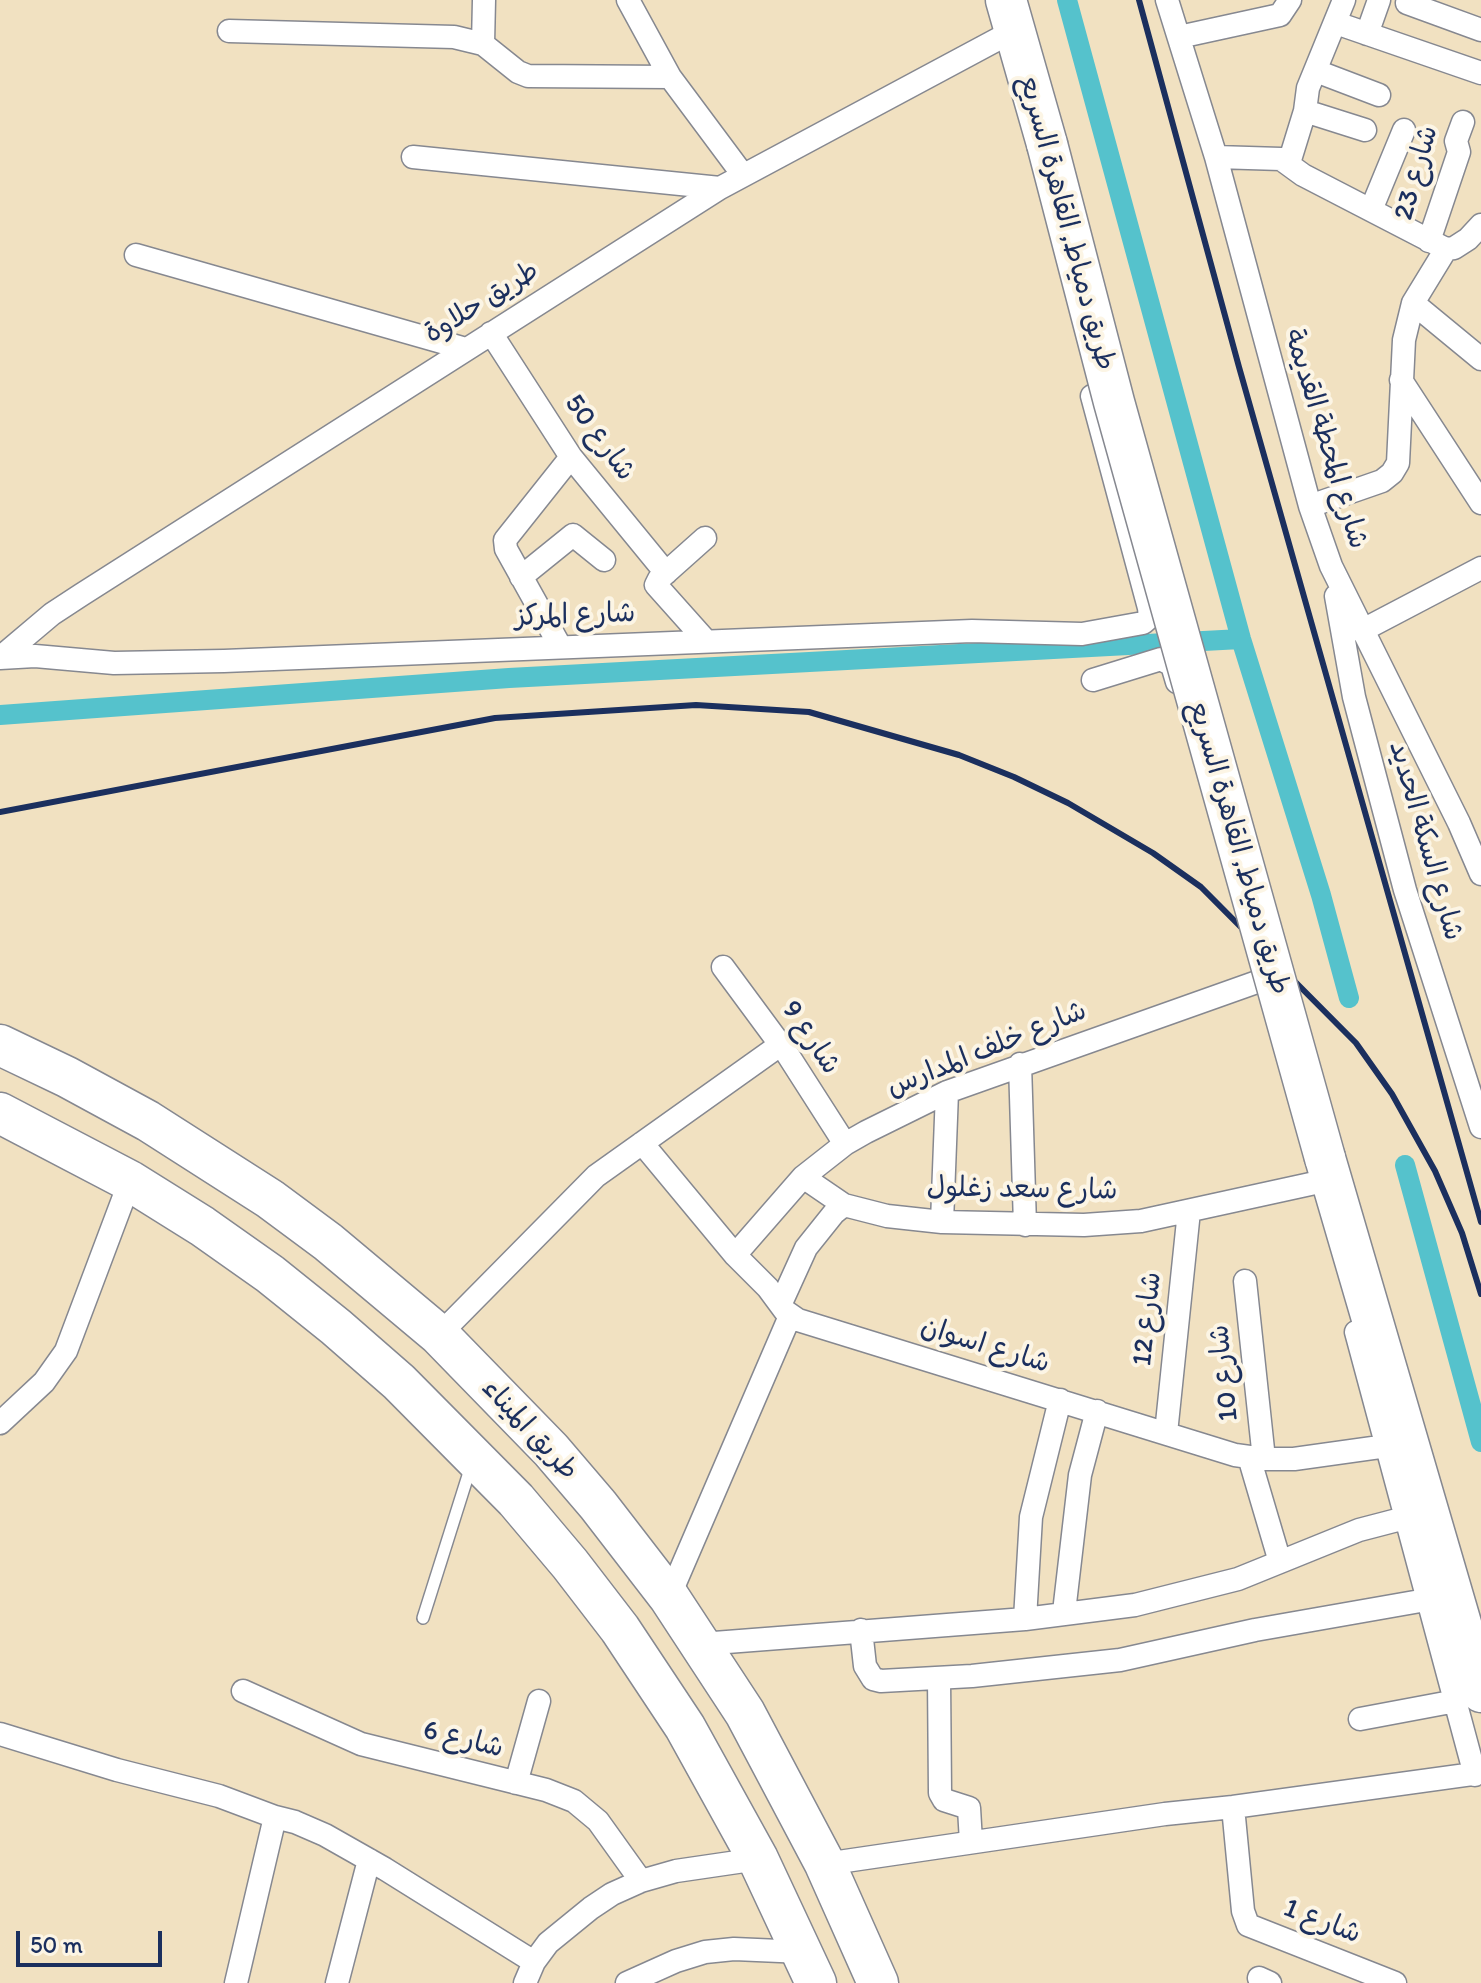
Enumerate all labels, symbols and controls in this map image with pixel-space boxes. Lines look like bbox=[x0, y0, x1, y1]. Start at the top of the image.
street label: طريق دمياط, القاهرة السريع bbox=[1010, 72, 1122, 374]
street label: شارع 23 bbox=[1387, 122, 1447, 224]
street label: طريق حلاوة bbox=[418, 255, 546, 351]
street label: شارع المحطة القديمة bbox=[1276, 325, 1374, 553]
street label: شارع 50 bbox=[556, 388, 642, 488]
street label: شارع المركز bbox=[514, 597, 636, 635]
street label: طريق دمياط, القاهرة السريع bbox=[1180, 697, 1296, 999]
street label: شارع السكة الحديد bbox=[1381, 738, 1469, 944]
street label: شارع 9 bbox=[773, 995, 847, 1081]
street label: شارع خلف المدارس bbox=[882, 995, 1092, 1105]
street label: شارع سعد زغلول bbox=[926, 1172, 1118, 1208]
street label: شارع 12 bbox=[1126, 1270, 1170, 1368]
street label: شارع اسوان bbox=[916, 1310, 1054, 1382]
street label: شارع 10 bbox=[1203, 1323, 1247, 1423]
street label: طريق الميناء bbox=[473, 1372, 585, 1488]
street label: شارع 6 bbox=[419, 1714, 507, 1766]
street label: شارع 1 bbox=[1279, 1892, 1365, 1952]
scale bar bbox=[20, 1915, 166, 1965]
text: 50 m bbox=[30, 1930, 83, 1959]

